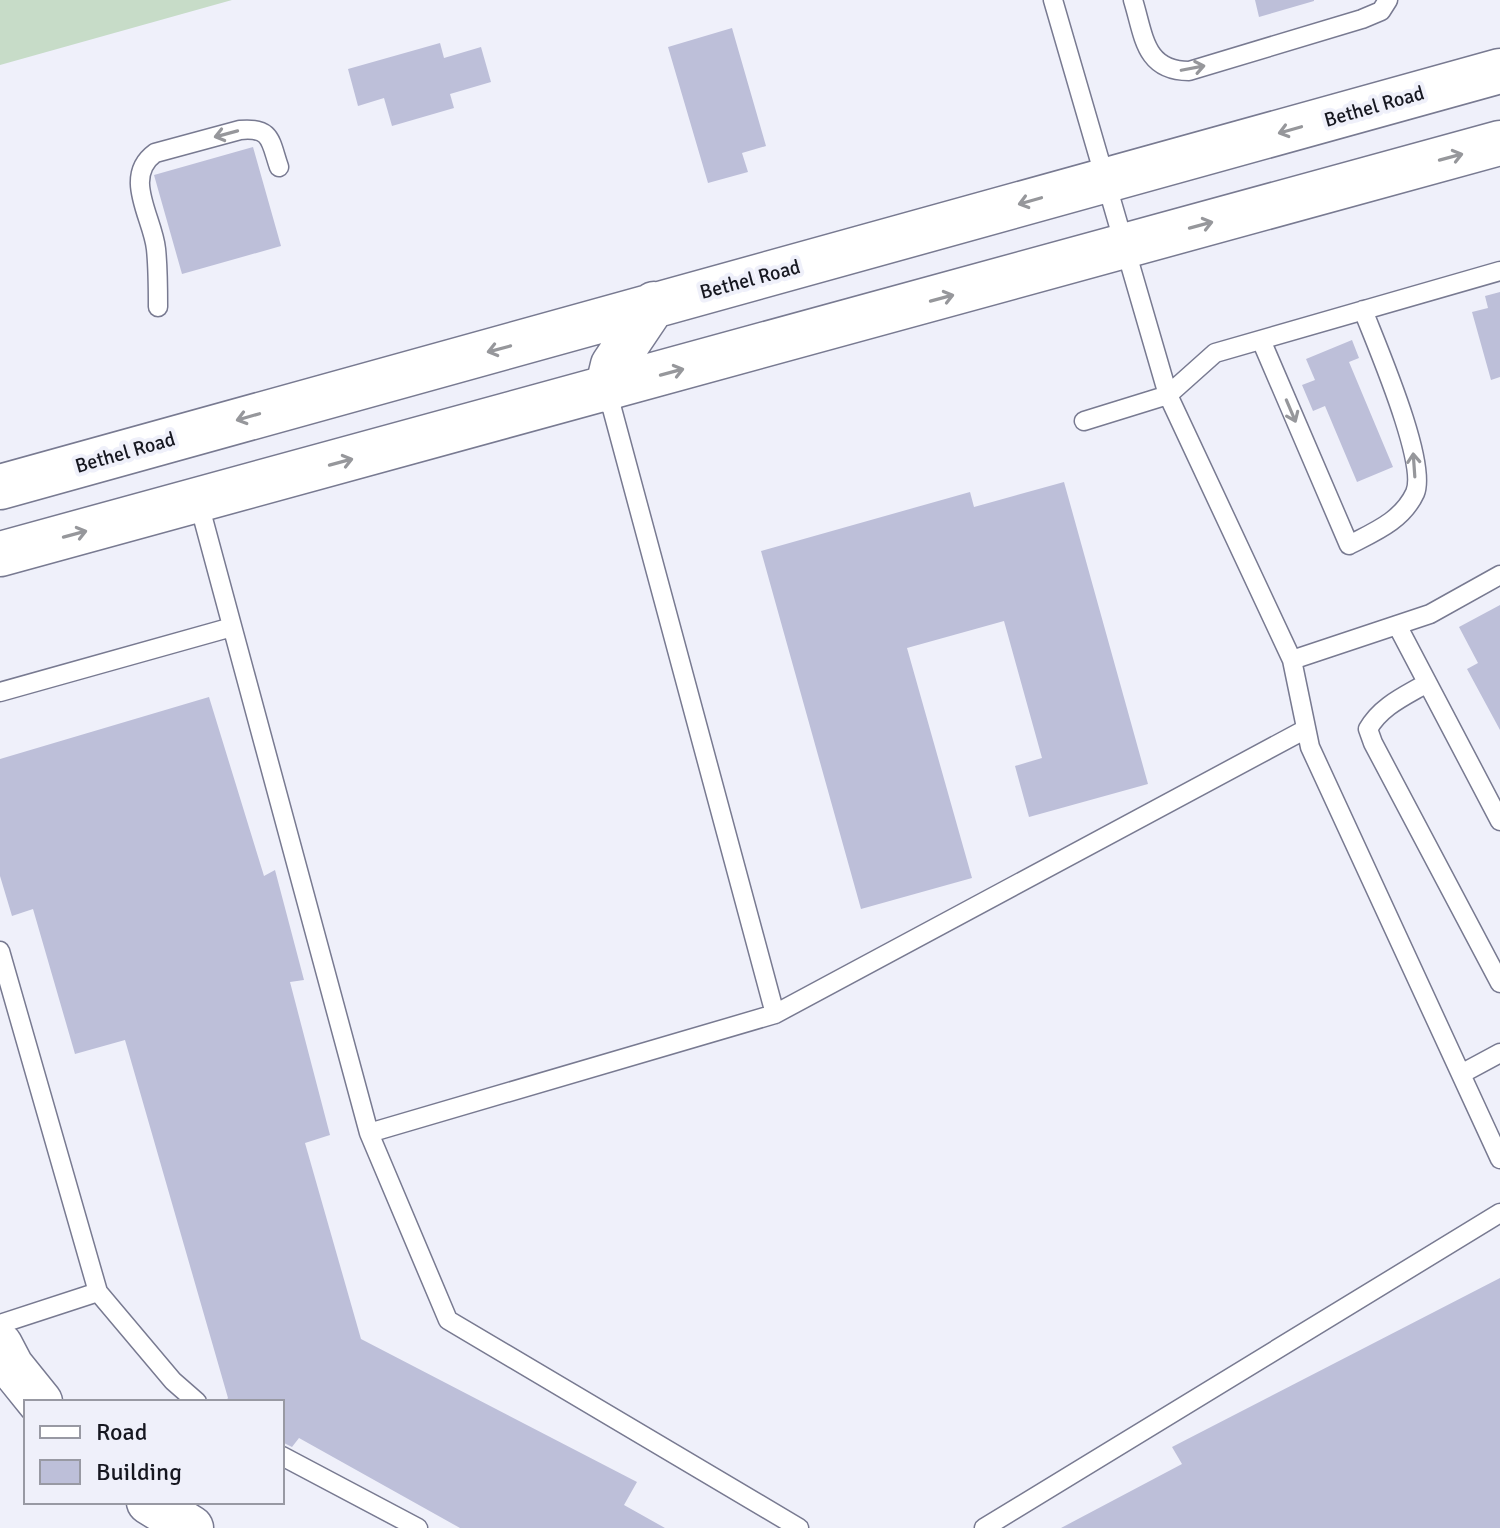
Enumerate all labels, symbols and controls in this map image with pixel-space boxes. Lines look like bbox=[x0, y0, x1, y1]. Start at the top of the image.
one-way arrow bbox=[1179, 60, 1205, 75]
street label: Bethel Road bbox=[1321, 80, 1427, 133]
one-way arrow bbox=[1277, 123, 1303, 138]
one-way arrow bbox=[213, 127, 239, 142]
one-way arrow bbox=[1438, 148, 1464, 163]
one-way arrow bbox=[1018, 194, 1044, 209]
one-way arrow bbox=[1187, 217, 1213, 232]
street label: Bethel Road bbox=[697, 254, 803, 305]
one-way arrow bbox=[928, 289, 954, 304]
one-way arrow bbox=[486, 342, 512, 357]
one-way arrow bbox=[658, 363, 684, 378]
one-way arrow bbox=[1285, 398, 1300, 423]
one-way arrow bbox=[235, 410, 261, 425]
street label: Bethel Road bbox=[72, 426, 178, 479]
one-way arrow bbox=[1406, 452, 1421, 479]
one-way arrow bbox=[327, 453, 353, 468]
one-way arrow bbox=[62, 525, 88, 540]
legend bbox=[24, 1400, 284, 1504]
text: Road bbox=[96, 1417, 147, 1447]
text: Building bbox=[96, 1457, 182, 1487]

